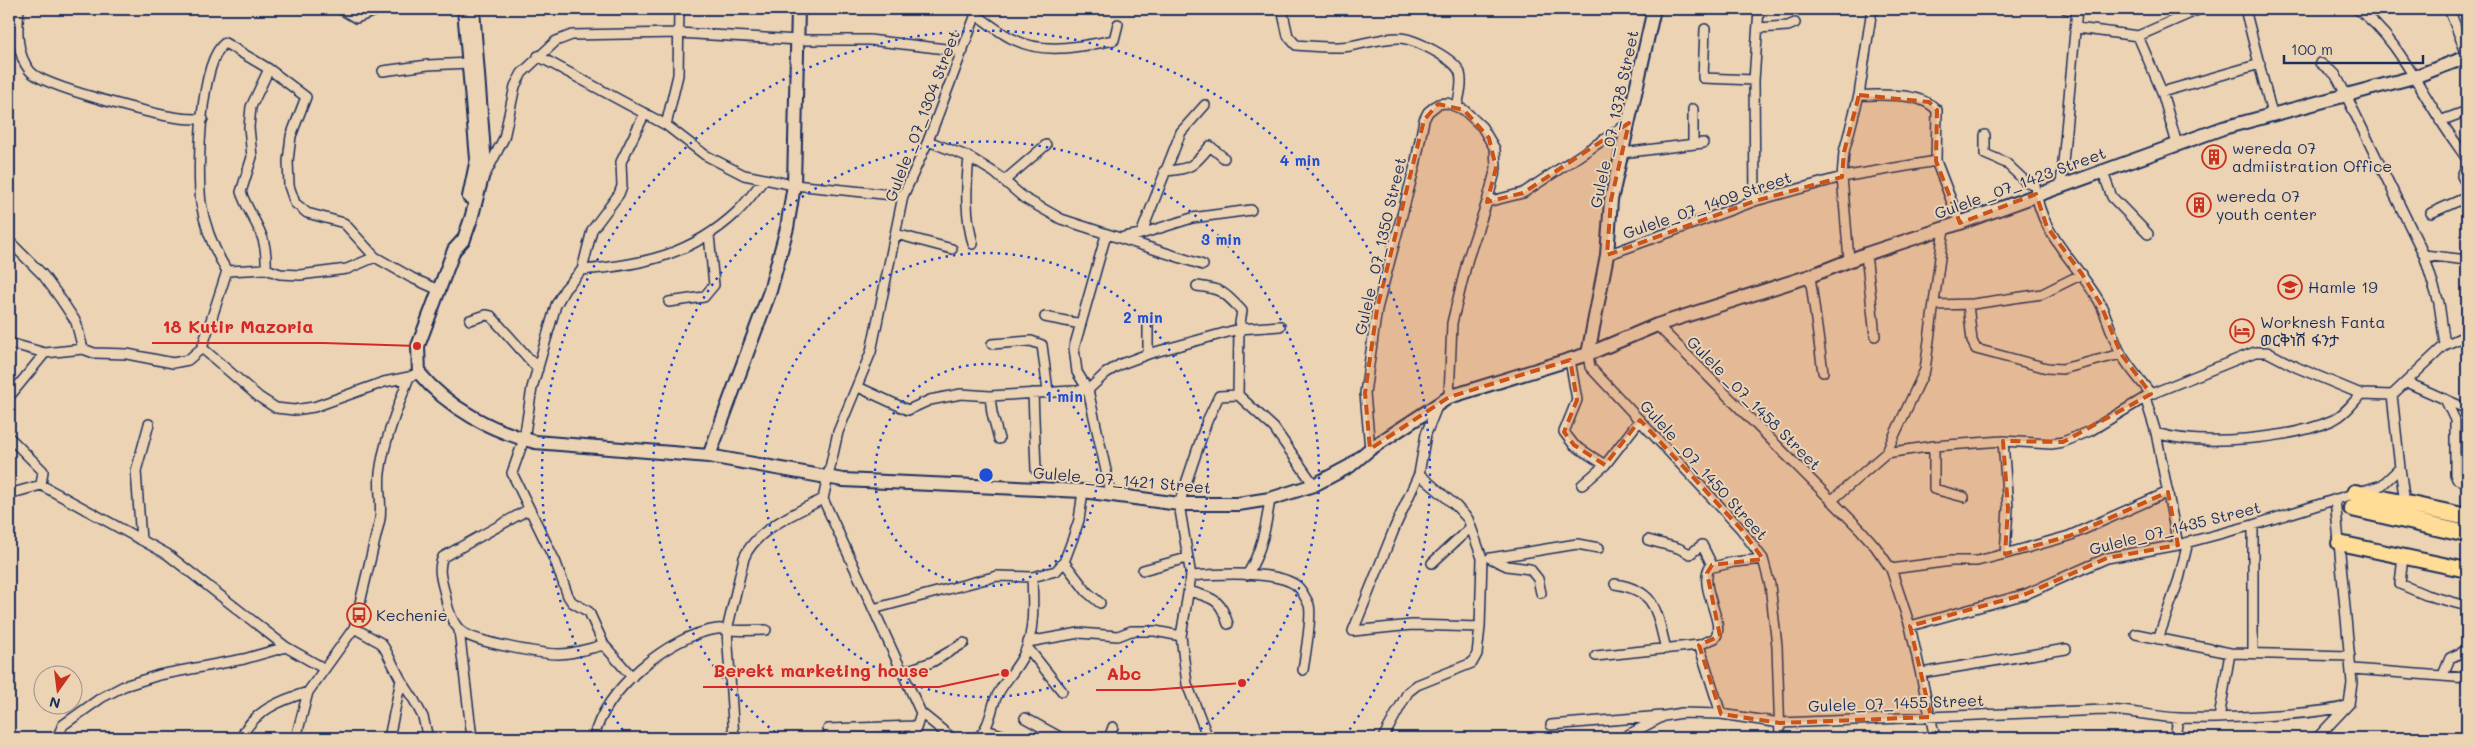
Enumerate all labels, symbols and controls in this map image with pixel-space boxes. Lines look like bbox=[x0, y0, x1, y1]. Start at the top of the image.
street label: Gulele _07_1304 Street bbox=[879, 27, 964, 204]
street label: Gulele _07_1378 Street bbox=[1584, 28, 1643, 210]
scale bar bbox=[2284, 32, 2422, 64]
text: 100 m bbox=[2291, 39, 2333, 59]
place label: wereda 07 admiistration Office bbox=[2232, 137, 2392, 176]
street label: Gulele _07_1423 Street bbox=[1931, 142, 2108, 223]
building icon: wereda 07 admiistration Office bbox=[2201, 144, 2227, 170]
text: 4 min bbox=[1280, 150, 1320, 170]
street label: Gulele _07_1350 Street bbox=[1349, 155, 1410, 337]
street label: Gulele_07_1409 Street bbox=[1620, 166, 1794, 243]
place label: wereda 07 youth center bbox=[2216, 185, 2317, 224]
building icon: wereda 07 youth center bbox=[2186, 192, 2212, 218]
text: 3 min bbox=[1201, 229, 1241, 249]
school or university icon: Hamle 19 bbox=[2277, 274, 2303, 300]
place label: Hamle 19 bbox=[2308, 276, 2378, 297]
text: 2 min bbox=[1123, 307, 1163, 327]
callout: 18 Kutir Mazoria bbox=[152, 310, 323, 343]
place label: Worknesh Fanta ወርቅነሽ ፋንታ bbox=[2260, 311, 2386, 350]
text: 18 Kutir Mazoria bbox=[163, 314, 313, 338]
hotel icon: Worknesh Fanta ወርቅነሽ ፋንታ bbox=[2229, 318, 2255, 344]
street label: Gulele _07_1458 Street bbox=[1683, 331, 1826, 474]
text: 1 min bbox=[1045, 386, 1083, 406]
street label: Gulele _07_1450 Street bbox=[1636, 395, 1773, 544]
street label: Gulele _07_1421 Street bbox=[1032, 461, 1212, 498]
centre of rings bbox=[977, 466, 995, 484]
street label: Gulele_07_1435 Street bbox=[2087, 496, 2263, 559]
bus stop icon: Kechenie bbox=[346, 602, 372, 628]
place label: Kechenie bbox=[376, 604, 448, 625]
callout: Berekt marketing house bbox=[703, 654, 939, 687]
callout: Abc bbox=[1096, 657, 1151, 690]
text: Berekt marketing house bbox=[713, 658, 929, 682]
text: Abc bbox=[1107, 661, 1142, 685]
north arrow bbox=[32, 664, 82, 714]
street label: Gulele_07_1455 Street bbox=[1808, 689, 1984, 716]
text: N bbox=[47, 693, 62, 714]

